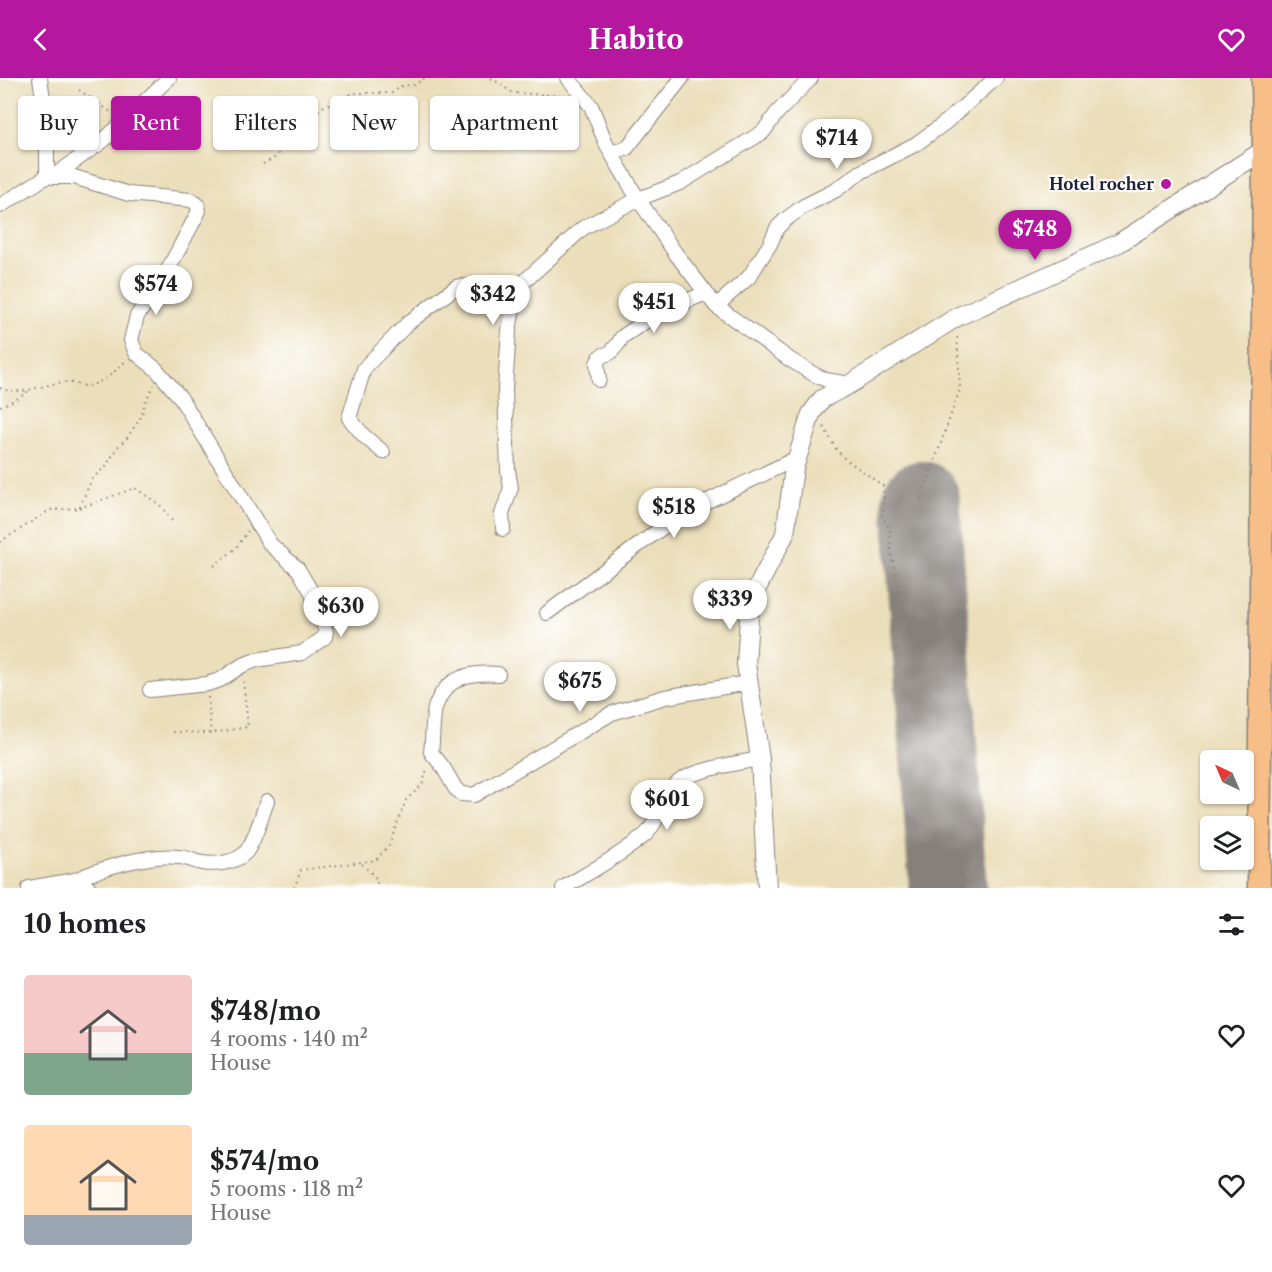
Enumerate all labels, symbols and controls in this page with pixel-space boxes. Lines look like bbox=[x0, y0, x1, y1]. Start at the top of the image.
icon: back bbox=[24, 23, 57, 56]
text: Habito bbox=[588, 23, 684, 56]
icon: heart bbox=[1215, 23, 1248, 56]
chip: Buy bbox=[18, 96, 99, 150]
chip: Rent bbox=[111, 96, 201, 150]
chip: Filters bbox=[213, 96, 318, 150]
chip: New bbox=[330, 96, 418, 150]
chip: Apartment bbox=[430, 96, 579, 150]
pin: $714 bbox=[801, 119, 873, 170]
text: $714 bbox=[816, 126, 858, 150]
place label: Hotel rocher bbox=[1049, 174, 1154, 194]
marker: Hotel rocher bbox=[1159, 177, 1173, 191]
pin: $748 bbox=[999, 210, 1071, 261]
text: $748 bbox=[1012, 217, 1058, 241]
pin: $574 bbox=[120, 265, 192, 316]
text: $574 bbox=[134, 272, 178, 296]
pin: $342 bbox=[457, 275, 529, 326]
text: $342 bbox=[470, 282, 516, 306]
pin: $451 bbox=[618, 283, 690, 334]
text: $451 bbox=[632, 290, 676, 314]
pin: $518 bbox=[638, 488, 710, 539]
text: $518 bbox=[652, 495, 696, 519]
pin: $339 bbox=[694, 580, 766, 631]
pin: $630 bbox=[305, 587, 377, 638]
text: $339 bbox=[707, 587, 753, 611]
text: $630 bbox=[317, 594, 365, 618]
pin: $675 bbox=[544, 662, 616, 713]
text: $675 bbox=[558, 669, 602, 693]
north arrow bbox=[1200, 750, 1254, 804]
map controls bbox=[1200, 750, 1254, 870]
pin: $601 bbox=[631, 780, 703, 831]
text: $601 bbox=[645, 787, 689, 811]
button: layers bbox=[1200, 816, 1254, 870]
text: 10 homes bbox=[24, 908, 146, 940]
icon: filters bbox=[1215, 908, 1248, 941]
text: $748/mo bbox=[210, 995, 321, 1027]
icon: home bbox=[72, 999, 144, 1071]
icon: heart bbox=[1215, 1019, 1248, 1052]
text: 4 rooms · 140 m² bbox=[210, 1027, 368, 1051]
text: House bbox=[210, 1051, 271, 1075]
text: $574/mo bbox=[210, 1145, 319, 1177]
icon: home bbox=[72, 1149, 144, 1221]
icon: heart bbox=[1215, 1169, 1248, 1202]
text: 5 rooms · 118 m² bbox=[210, 1177, 363, 1201]
text: House bbox=[210, 1201, 271, 1225]

